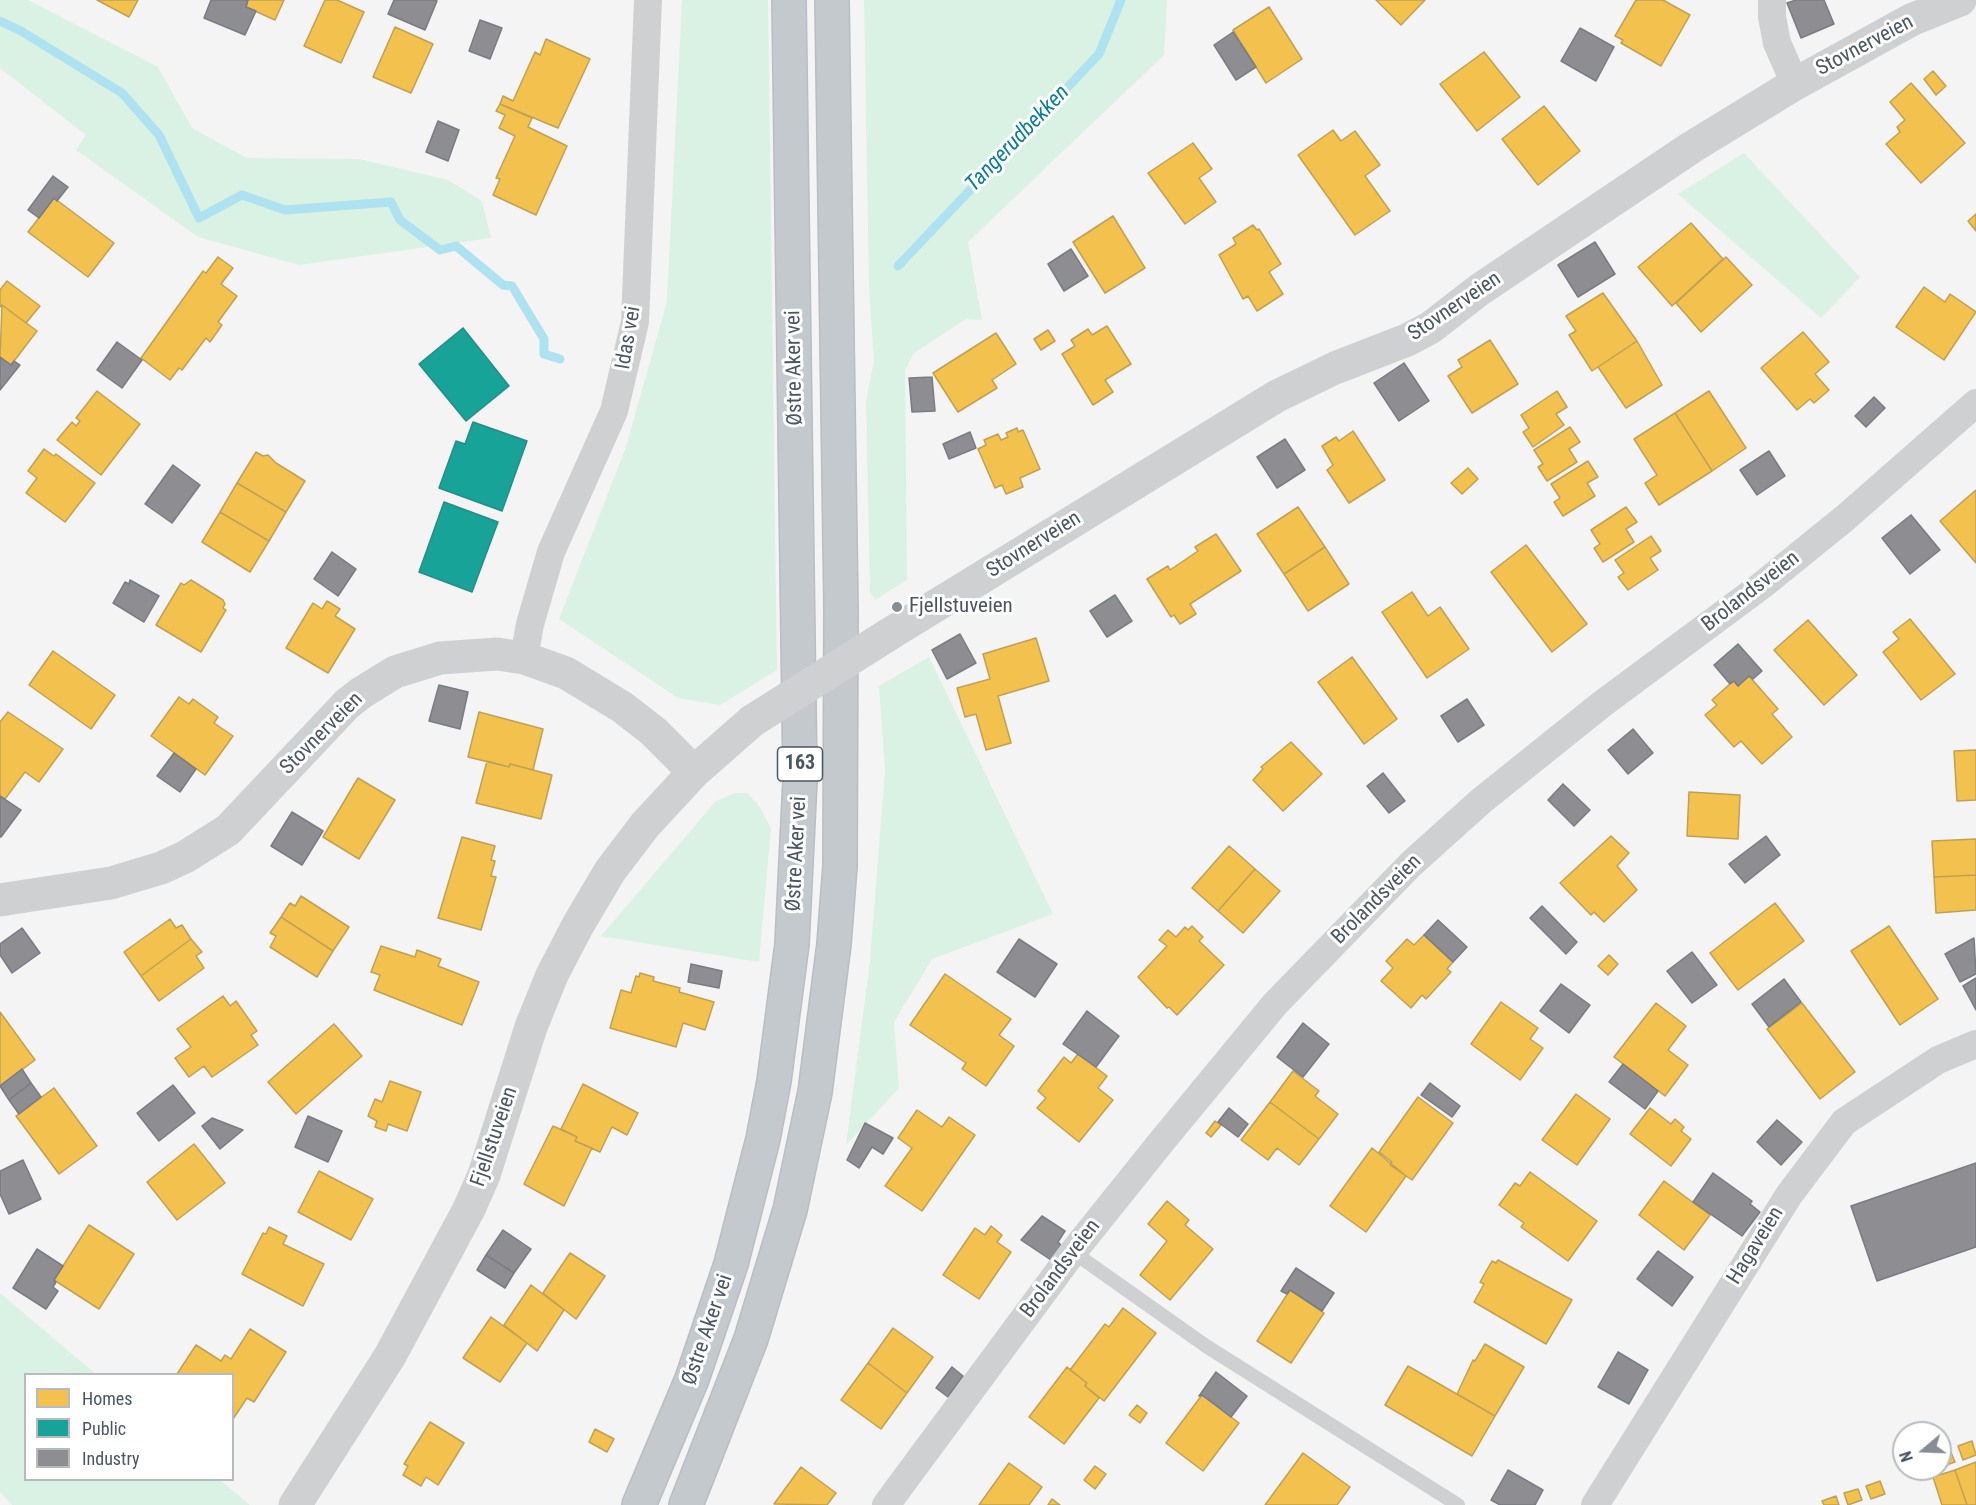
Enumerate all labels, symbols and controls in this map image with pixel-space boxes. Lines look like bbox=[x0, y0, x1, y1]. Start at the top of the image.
street label: Stovnerveien bbox=[1812, 10, 1918, 82]
water label: Tangerudbekken bbox=[960, 80, 1076, 198]
street label: Stovnerveien bbox=[1404, 267, 1506, 347]
street label: Idas vei bbox=[611, 304, 647, 372]
street label: Østre Aker vei bbox=[781, 310, 809, 426]
street label: Stovnerveien bbox=[982, 506, 1086, 584]
street label: Brolandsveien bbox=[1697, 546, 1805, 638]
place label: Fjellstuveien bbox=[909, 594, 1013, 620]
marker: Fjellstuveien bbox=[890, 600, 904, 614]
street label: Stovnerveien bbox=[275, 687, 369, 781]
road number: 163 bbox=[778, 747, 822, 781]
street label: Østre Aker vei bbox=[781, 796, 813, 912]
street label: Brolandsveien bbox=[1327, 850, 1427, 950]
street label: Fjellstuveien bbox=[466, 1084, 524, 1190]
street label: Hagaveien bbox=[1722, 1202, 1790, 1290]
street label: Brolandsveien bbox=[1016, 1215, 1106, 1323]
street label: Østre Aker vei bbox=[677, 1271, 739, 1389]
legend bbox=[24, 1373, 234, 1481]
text: Homes bbox=[82, 1388, 132, 1409]
text: Public bbox=[82, 1418, 126, 1439]
north arrow bbox=[1892, 1421, 1952, 1481]
text: Industry bbox=[82, 1448, 140, 1469]
text: N bbox=[1896, 1449, 1917, 1464]

